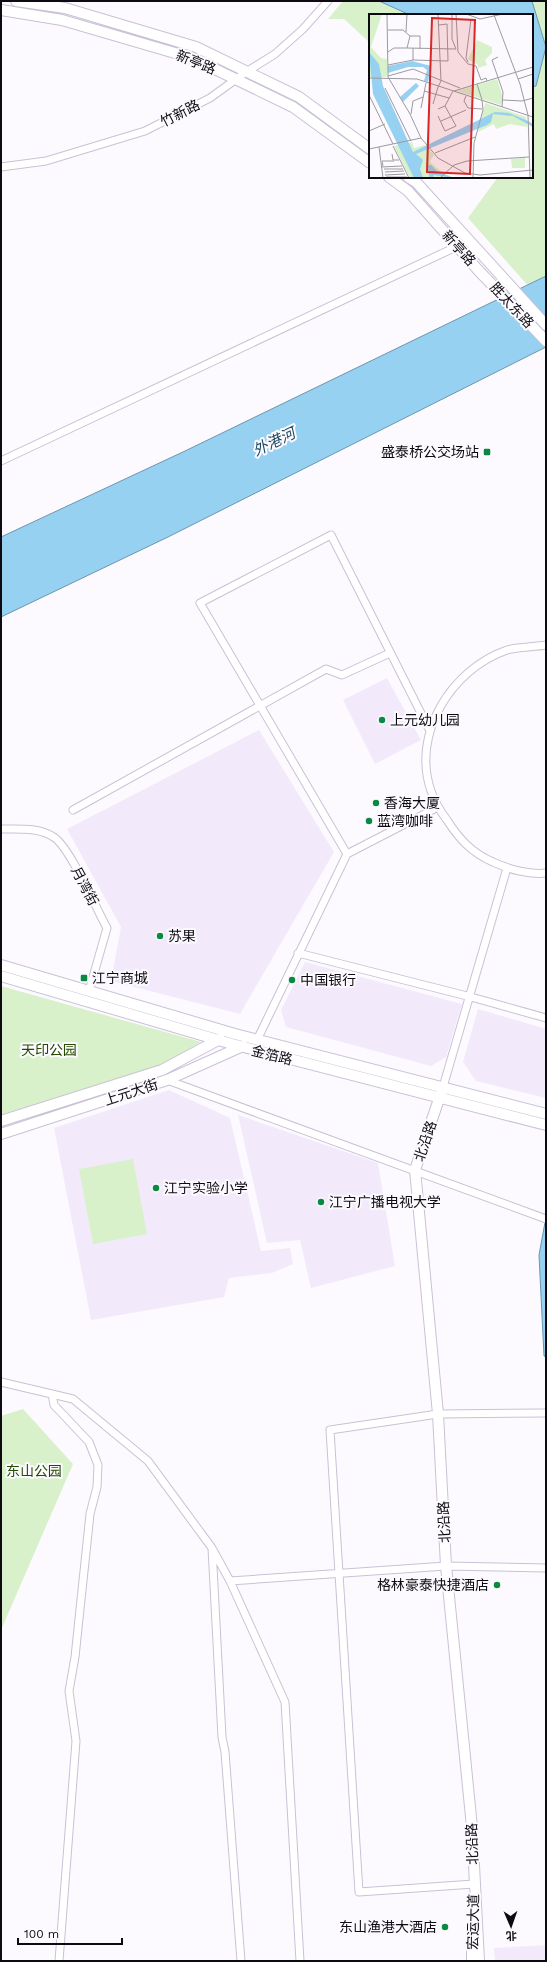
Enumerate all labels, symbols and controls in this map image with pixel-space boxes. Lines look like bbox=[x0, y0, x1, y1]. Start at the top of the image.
inset map bbox=[369, 14, 533, 178]
street label: 新亭路 bbox=[174, 47, 218, 77]
street label: 竹新路 bbox=[158, 96, 202, 130]
street label: 新亭路 bbox=[439, 227, 479, 269]
street label: 胜太东路 bbox=[487, 279, 537, 331]
water label: 外港河 bbox=[250, 423, 301, 460]
place label: 盛泰桥公交场站 bbox=[381, 444, 479, 460]
marker: 盛泰桥公交场站 bbox=[482, 447, 492, 457]
place label: 上元幼儿园 bbox=[390, 712, 460, 728]
marker: 上元幼儿园 bbox=[377, 715, 387, 725]
place label: 香海大厦 bbox=[384, 795, 440, 811]
marker: 香海大厦 bbox=[371, 798, 381, 808]
place label: 蓝湾咖啡 bbox=[377, 813, 433, 829]
marker: 蓝湾咖啡 bbox=[364, 816, 374, 826]
street label: 月湾街 bbox=[68, 864, 102, 908]
place label: 苏果 bbox=[168, 928, 196, 944]
marker: 苏果 bbox=[155, 931, 165, 941]
place label: 江宁商城 bbox=[92, 970, 148, 986]
place label: 中国银行 bbox=[300, 972, 356, 988]
marker: 江宁商城 bbox=[79, 973, 89, 983]
marker: 中国银行 bbox=[287, 975, 297, 985]
park label: 天印公园 bbox=[21, 1042, 77, 1058]
street label: 金箔路 bbox=[250, 1042, 294, 1068]
street label: 上元大街 bbox=[102, 1076, 160, 1108]
street label: 北沿路 bbox=[411, 1119, 439, 1163]
place label: 江宁实验小学 bbox=[164, 1180, 248, 1196]
marker: 江宁实验小学 bbox=[151, 1183, 161, 1193]
place label: 江宁广播电视大学 bbox=[329, 1194, 441, 1210]
marker: 江宁广播电视大学 bbox=[316, 1197, 326, 1207]
park label: 东山公园 bbox=[6, 1463, 62, 1479]
street label: 北沿路 bbox=[435, 1501, 453, 1543]
place label: 格林豪泰快捷酒店 bbox=[377, 1577, 489, 1593]
marker: 格林豪泰快捷酒店 bbox=[492, 1580, 502, 1590]
street label: 北沿路 bbox=[463, 1823, 481, 1865]
street label: 宏运大道 bbox=[465, 1894, 481, 1950]
north arrow bbox=[491, 1906, 531, 1946]
place label: 东山渔港大酒店 bbox=[339, 1919, 437, 1935]
scale bar bbox=[18, 1920, 122, 1946]
marker: 东山渔港大酒店 bbox=[440, 1922, 450, 1932]
text: 100 m bbox=[24, 1927, 59, 1941]
text: 北 bbox=[506, 1929, 517, 1942]

